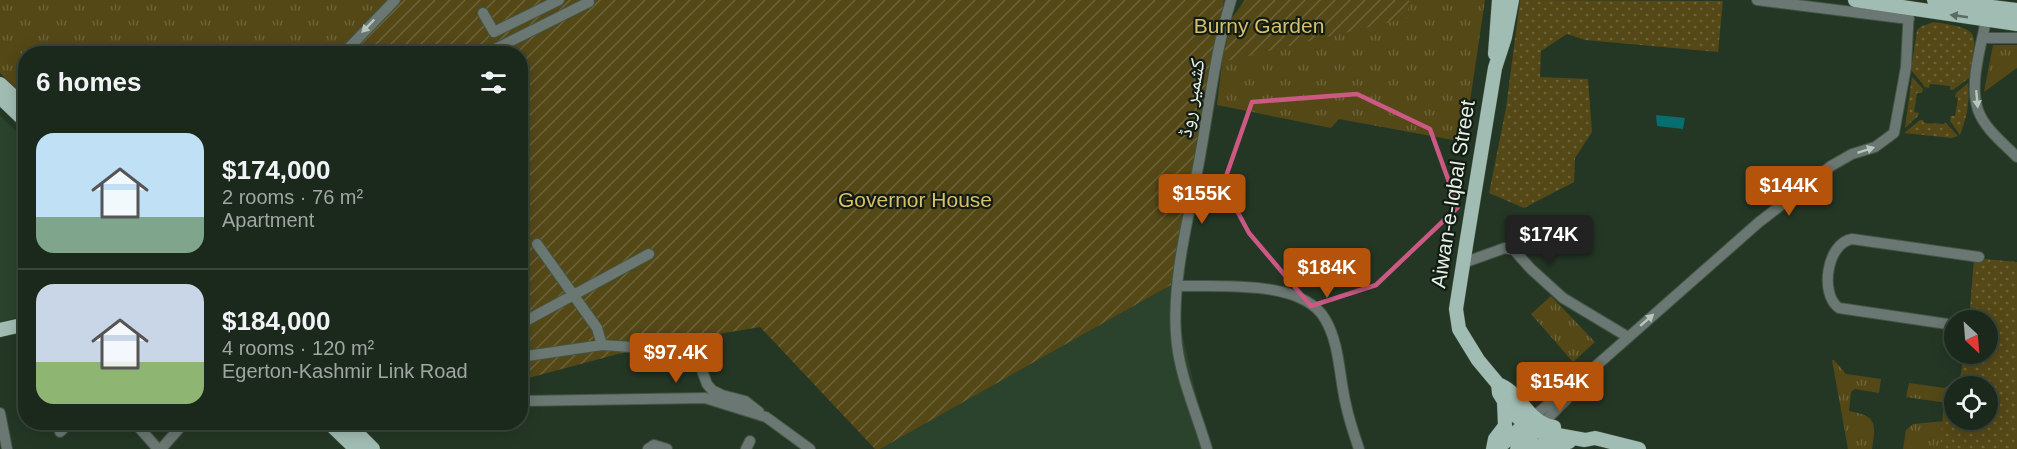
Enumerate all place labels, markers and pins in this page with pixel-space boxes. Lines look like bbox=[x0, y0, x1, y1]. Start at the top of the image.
pin: $144K bbox=[1747, 166, 1831, 217]
pin: $155K bbox=[1160, 174, 1244, 225]
pin: $174K bbox=[1507, 215, 1591, 266]
pin: $184K bbox=[1285, 248, 1369, 299]
pin: $97.4K bbox=[627, 333, 725, 384]
pin: $154K bbox=[1518, 362, 1602, 413]

